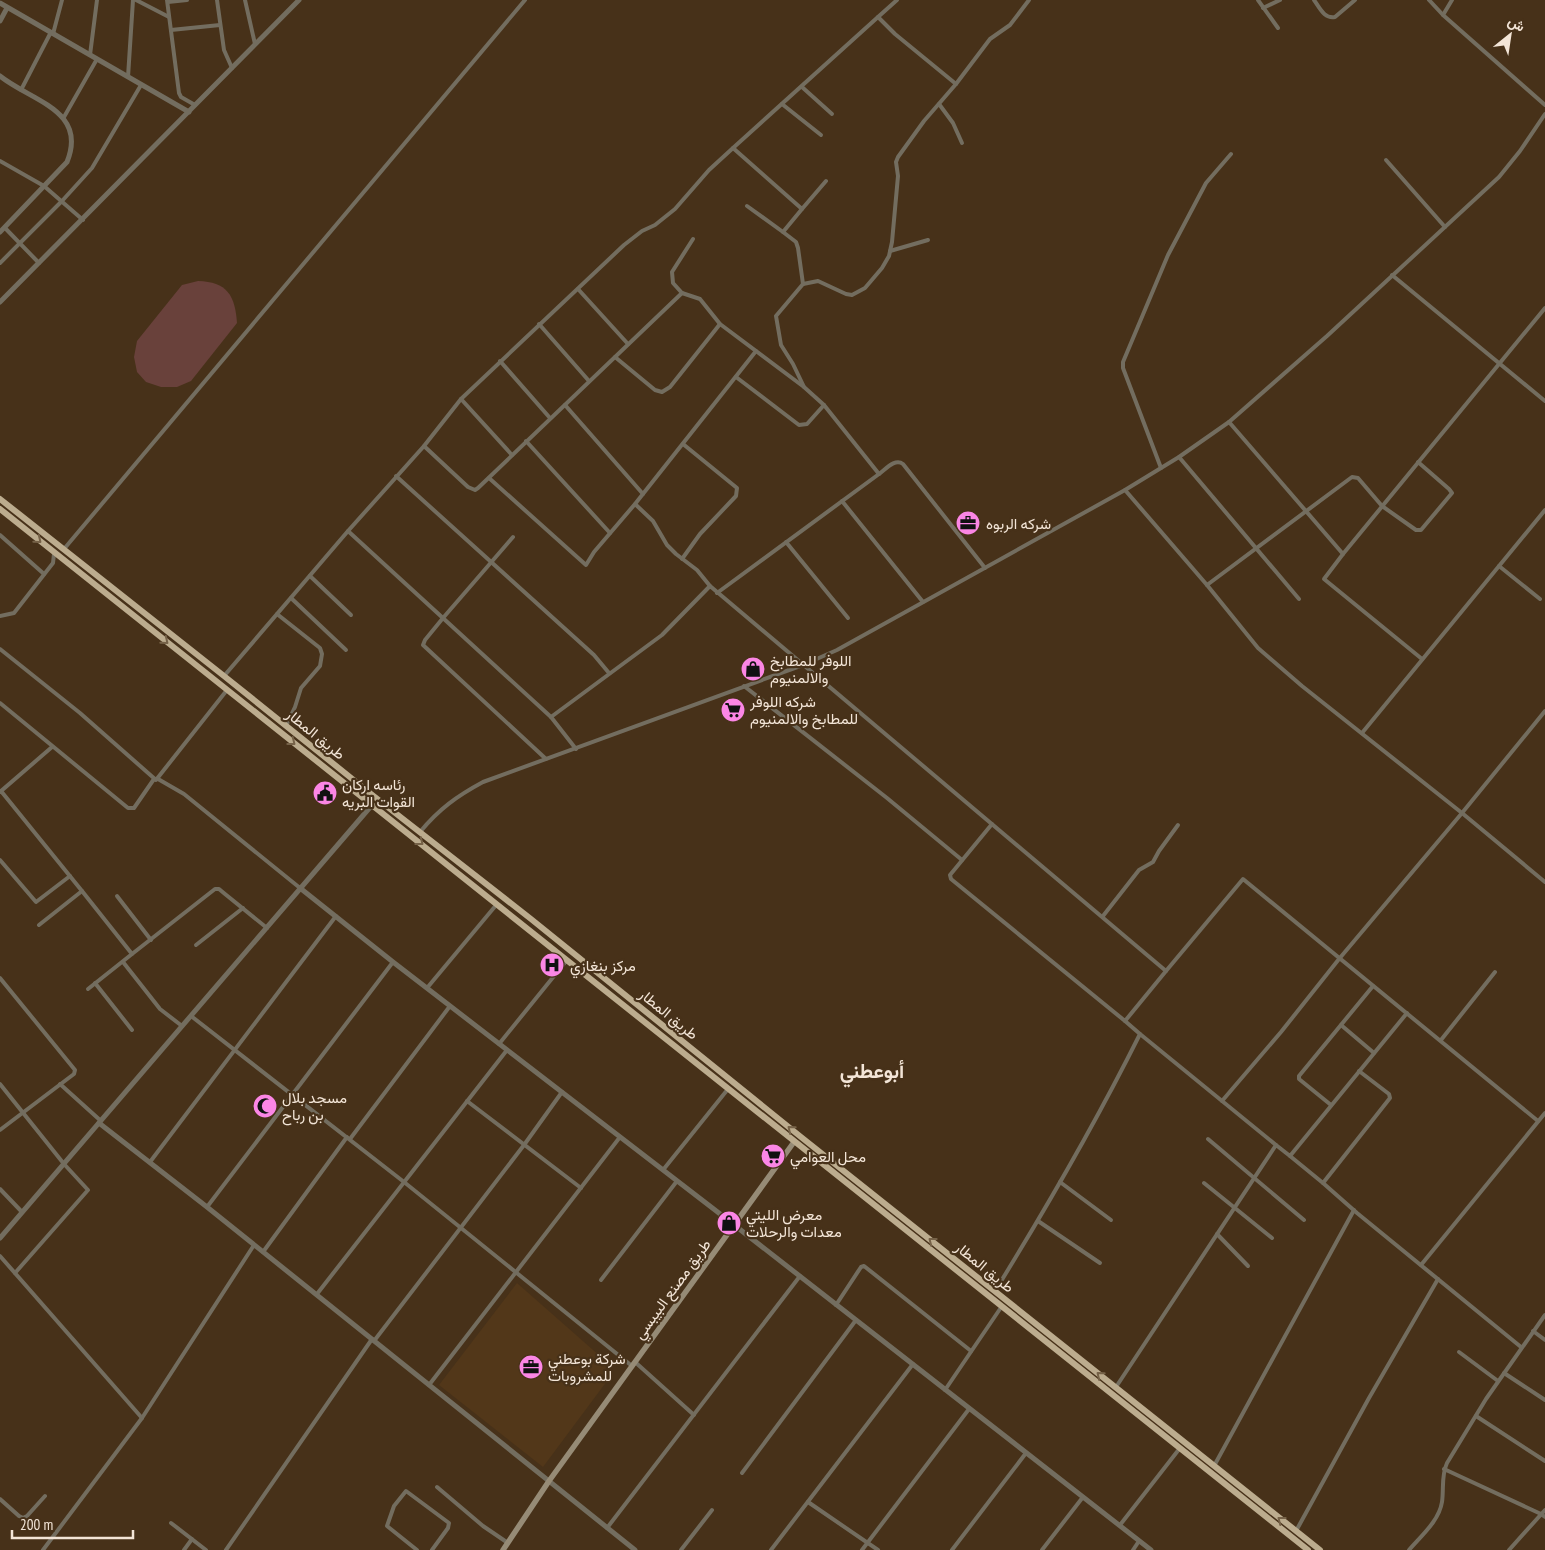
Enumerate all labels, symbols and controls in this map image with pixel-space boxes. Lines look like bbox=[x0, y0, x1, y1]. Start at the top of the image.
north arrow bbox=[1485, 10, 1535, 60]
text: ش bbox=[1505, 12, 1528, 36]
office icon: شركه الربوه bbox=[955, 510, 981, 536]
place label: شركه الربوه bbox=[986, 514, 1051, 533]
one-way arrow bbox=[32, 534, 41, 542]
one-way arrow bbox=[159, 635, 168, 643]
place label: اللوفر للمطابخ والالمنيوم bbox=[770, 651, 852, 688]
shop icon: اللوفر للمطابخ والالمنيوم bbox=[740, 656, 766, 682]
place label: شركه اللوفر للمطابخ والالمنيوم bbox=[749, 692, 858, 730]
supermarket icon: شركه اللوفر للمطابخ والالمنيوم bbox=[720, 697, 746, 723]
street label: طريق المطار bbox=[281, 704, 350, 765]
one-way arrow bbox=[286, 736, 296, 745]
place label: رئاسه اركان القوات البريه bbox=[342, 775, 415, 811]
public building icon: رئاسه اركان القوات البريه bbox=[312, 780, 338, 806]
one-way arrow bbox=[414, 837, 423, 845]
hospital icon: مركز بنغازي bbox=[539, 952, 565, 978]
place label: مركز بنغازي bbox=[570, 956, 636, 979]
street label: طريق المطار bbox=[634, 984, 703, 1045]
district label: أبوعطني bbox=[840, 1058, 904, 1088]
place label: مسجد بلال بن رباح bbox=[282, 1088, 347, 1126]
mosque icon: مسجد بلال بن رباح bbox=[252, 1093, 278, 1119]
one-way arrow bbox=[788, 1126, 797, 1134]
supermarket icon: محل العوامي bbox=[760, 1143, 786, 1169]
place label: محل العوامي bbox=[790, 1147, 866, 1170]
place label: معرض الليتي معدات والرحلات bbox=[746, 1205, 842, 1241]
shop icon: معرض الليتي معدات والرحلات bbox=[716, 1210, 742, 1236]
street label: طريق مصنع البيبسي bbox=[629, 1235, 718, 1345]
street label: طريق المطار bbox=[950, 1237, 1019, 1298]
one-way arrow bbox=[929, 1238, 938, 1246]
place label: شركة بوعطني للمشروبات bbox=[548, 1349, 626, 1385]
office icon: شركة بوعطني للمشروبات bbox=[518, 1354, 544, 1380]
one-way arrow bbox=[1097, 1372, 1106, 1380]
scale bar bbox=[12, 1508, 134, 1540]
text: 200 m bbox=[20, 1515, 53, 1534]
one-way arrow bbox=[1278, 1516, 1287, 1525]

